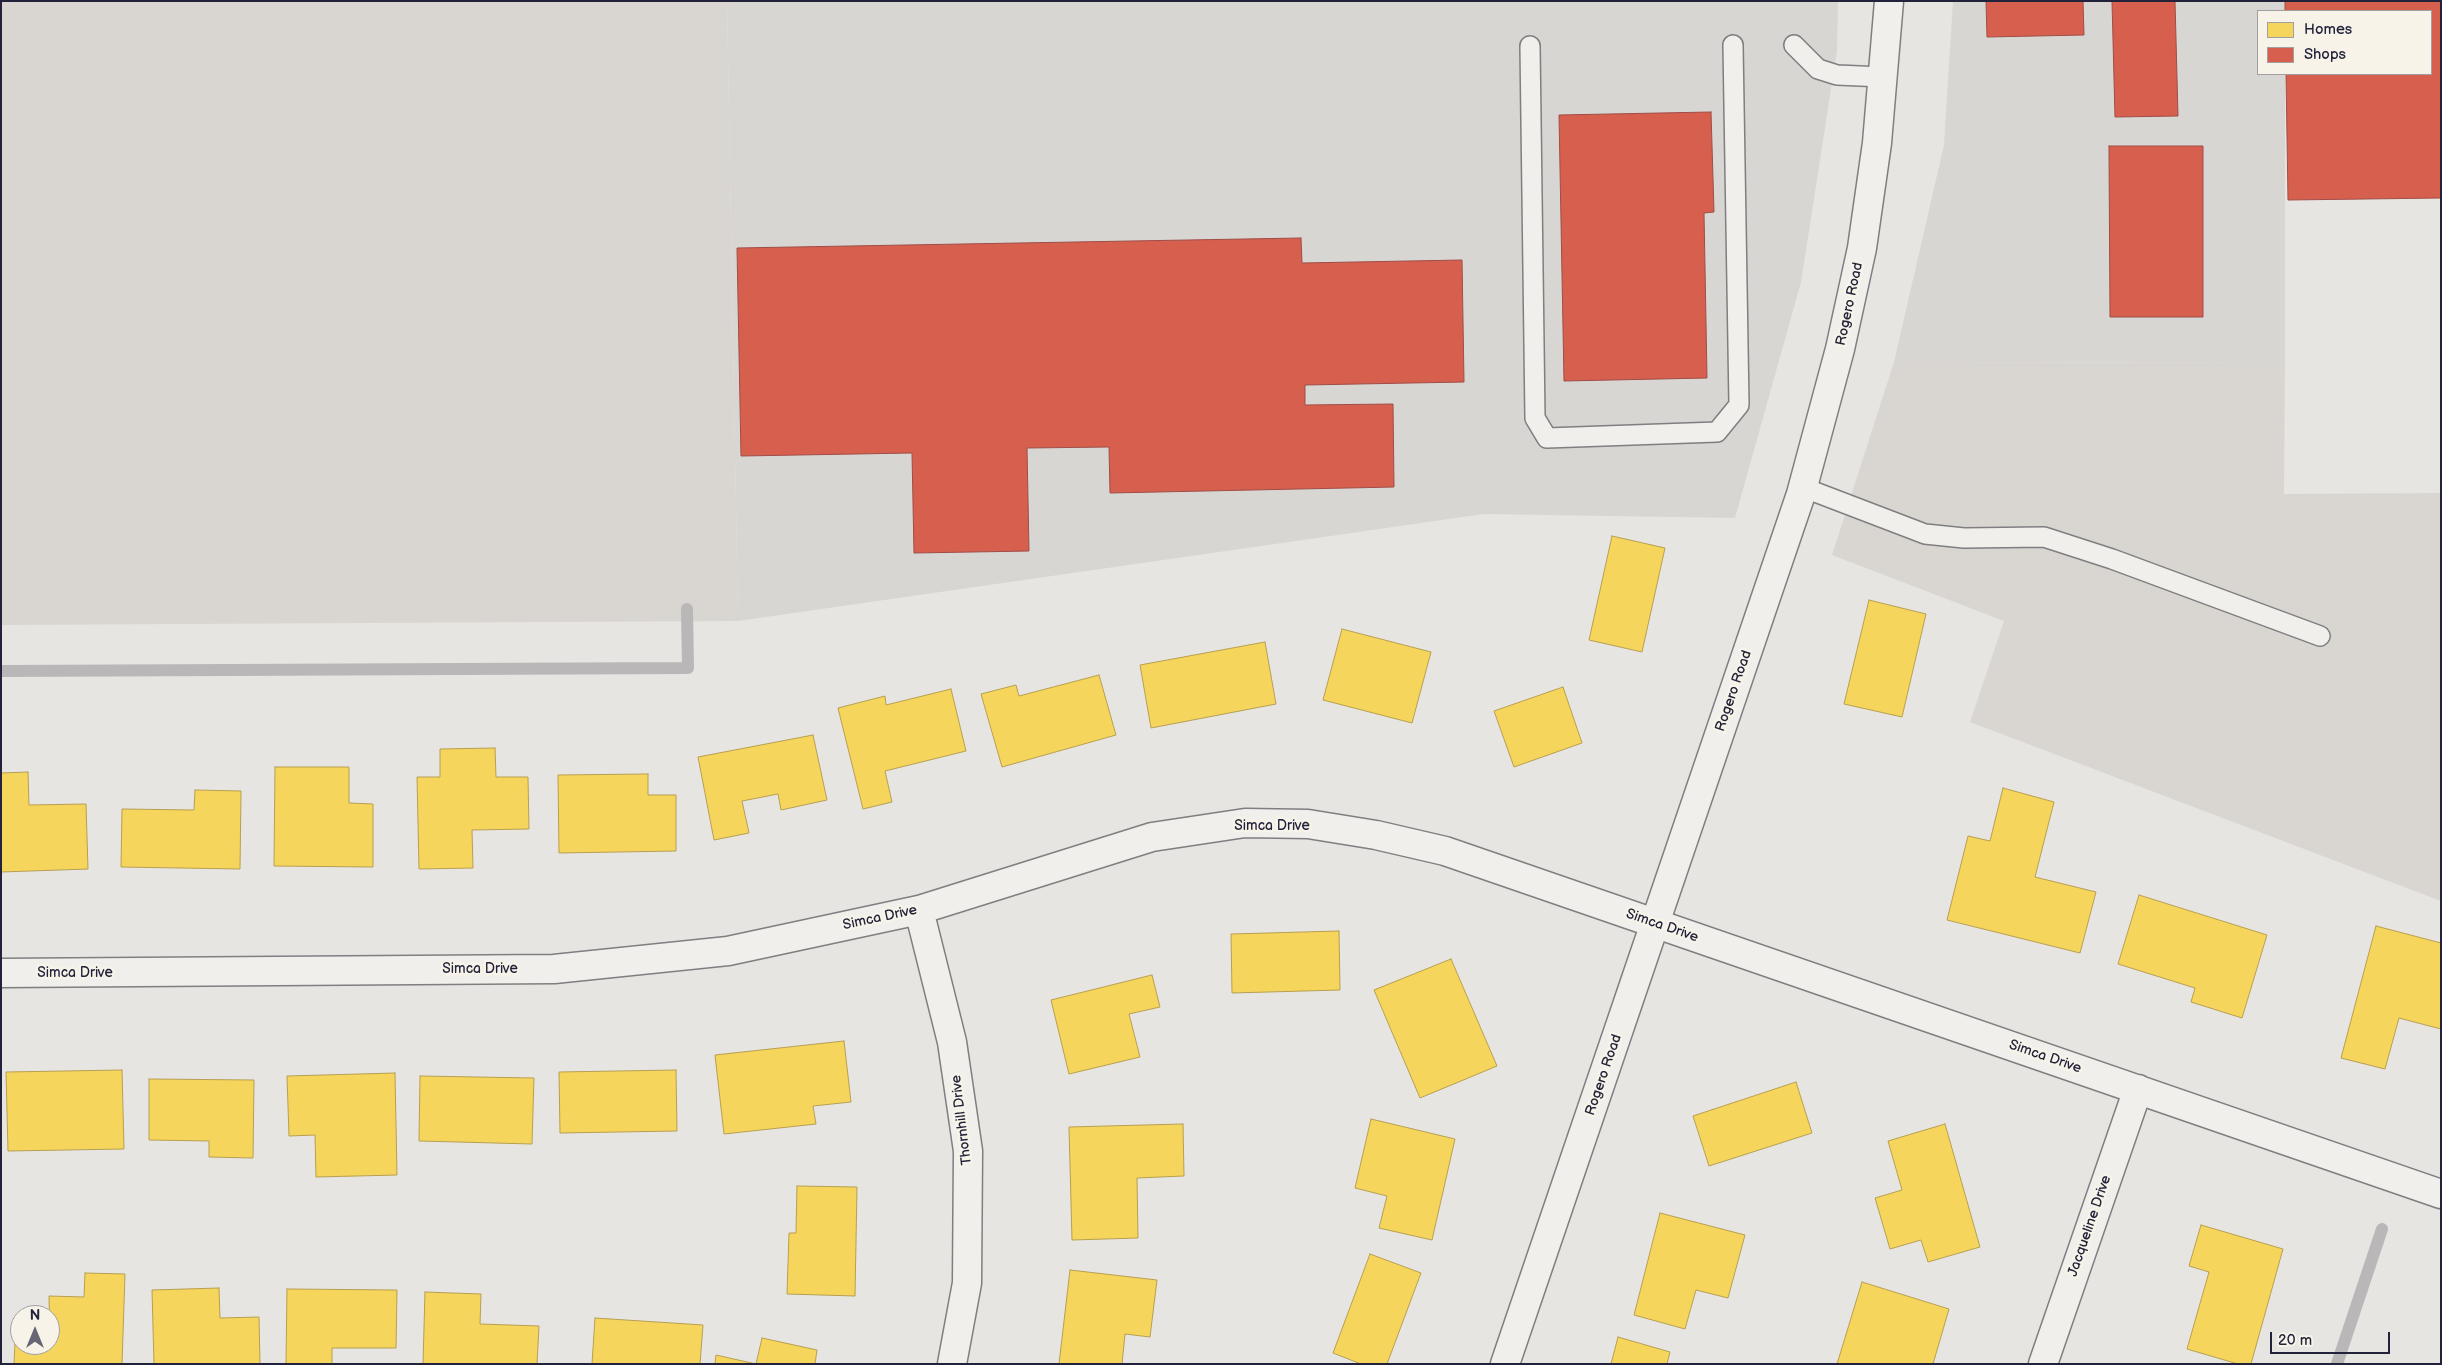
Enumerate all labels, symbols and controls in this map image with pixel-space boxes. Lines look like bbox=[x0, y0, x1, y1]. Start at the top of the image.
legend bbox=[2257, 10, 2432, 75]
text: Homes bbox=[2304, 20, 2352, 39]
text: Shops bbox=[2304, 45, 2346, 64]
street label: Rogero Road bbox=[1833, 261, 1867, 347]
street label: Rogero Road bbox=[1712, 648, 1756, 734]
street label: Simca Drive bbox=[1234, 818, 1310, 834]
street label: Simca Drive bbox=[841, 902, 919, 934]
street label: Simca Drive bbox=[1624, 906, 1700, 946]
street label: Simca Drive bbox=[442, 961, 518, 977]
street label: Simca Drive bbox=[37, 965, 113, 981]
street label: Rogero Road bbox=[1582, 1032, 1626, 1118]
street label: Simca Drive bbox=[2007, 1037, 2083, 1077]
street label: Thornhill Drive bbox=[948, 1074, 976, 1166]
street label: Jacqueline Drive bbox=[2065, 1173, 2115, 1279]
north arrow bbox=[10, 1305, 60, 1355]
text: N bbox=[30, 1307, 40, 1324]
scale bar bbox=[2272, 1322, 2392, 1354]
text: 20 m bbox=[2278, 1331, 2312, 1350]

